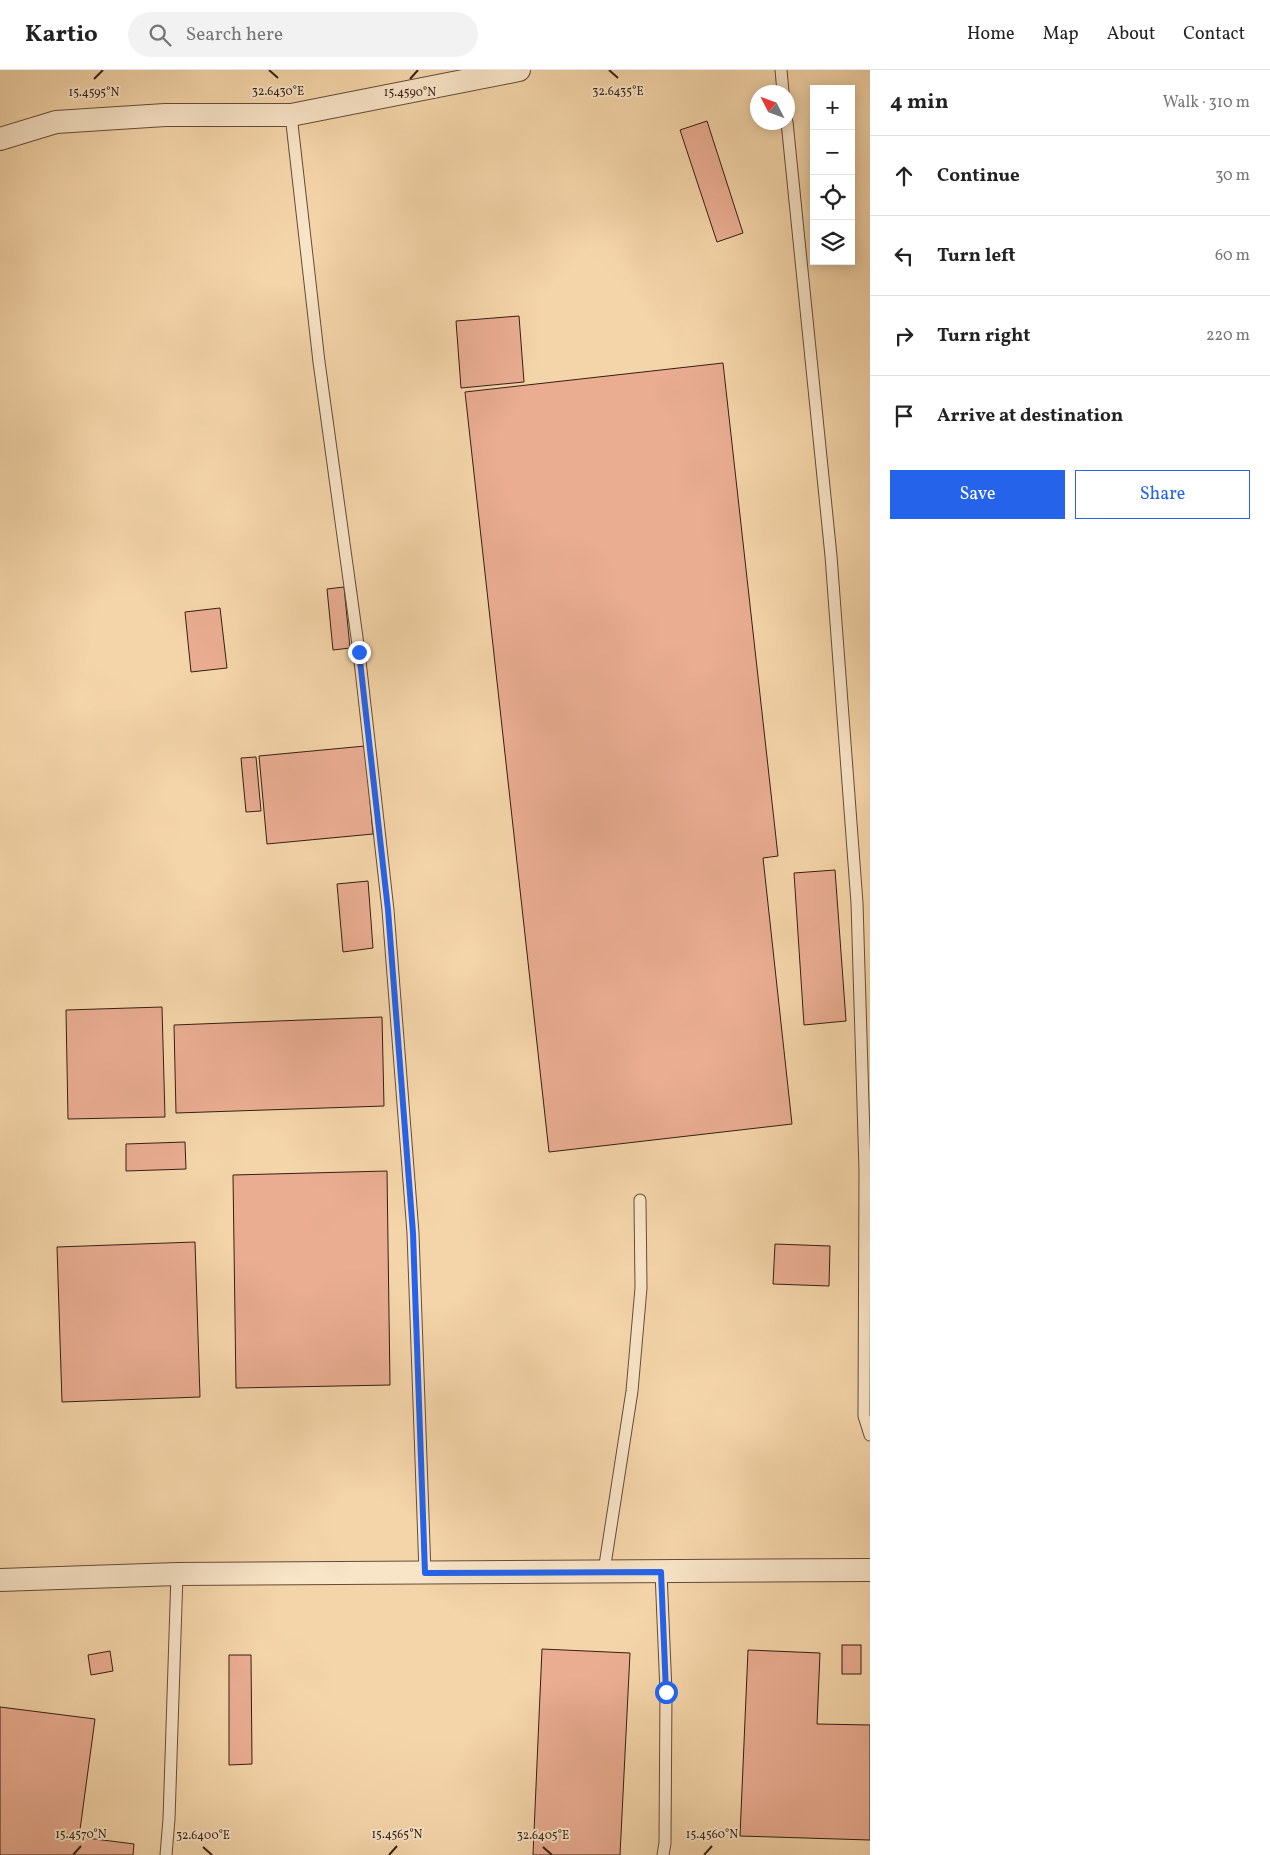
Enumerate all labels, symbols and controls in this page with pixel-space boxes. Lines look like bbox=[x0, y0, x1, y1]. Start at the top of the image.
search box bbox=[128, 12, 478, 57]
text: Kartio bbox=[25, 18, 98, 52]
icon: search bbox=[146, 21, 174, 49]
text: Search here bbox=[186, 22, 283, 48]
text: Home bbox=[967, 22, 1015, 47]
text: Map bbox=[1043, 22, 1079, 47]
text: About bbox=[1107, 22, 1155, 47]
text: Contact bbox=[1183, 22, 1245, 47]
text: 32.6430°E bbox=[252, 84, 304, 100]
text: 32.6435°E bbox=[592, 84, 644, 100]
text: 15.4595°N bbox=[69, 85, 120, 101]
text: 15.4590°N bbox=[384, 85, 436, 101]
north arrow bbox=[750, 85, 795, 130]
map controls bbox=[810, 85, 855, 265]
button: + bbox=[810, 85, 855, 130]
text: 4 min bbox=[890, 88, 949, 117]
text: Walk · 310 m bbox=[1163, 92, 1250, 114]
button: − bbox=[810, 130, 855, 175]
icon: ahead bbox=[890, 162, 918, 190]
text: Continue bbox=[937, 163, 1020, 189]
text: 30 m bbox=[1215, 165, 1250, 187]
button: locate bbox=[810, 175, 855, 220]
button: layers bbox=[810, 220, 855, 265]
icon: left bbox=[890, 242, 918, 270]
text: Turn left bbox=[937, 243, 1016, 269]
text: 60 m bbox=[1215, 245, 1250, 267]
icon: right bbox=[890, 322, 918, 350]
text: Turn right bbox=[937, 323, 1030, 349]
text: 220 m bbox=[1206, 325, 1250, 347]
icon: arrive bbox=[890, 402, 918, 430]
text: Arrive at destination bbox=[937, 403, 1123, 429]
button: Save bbox=[890, 470, 1065, 519]
button: Share bbox=[1075, 470, 1250, 519]
route end bbox=[348, 641, 371, 664]
route start bbox=[655, 1681, 678, 1704]
text: 15.4570°N bbox=[55, 1827, 107, 1843]
text: 15.4565°N bbox=[371, 1827, 423, 1843]
text: 15.4560°N bbox=[686, 1827, 738, 1843]
text: 32.6400°E bbox=[176, 1828, 230, 1844]
text: 32.6405°E bbox=[517, 1828, 569, 1844]

